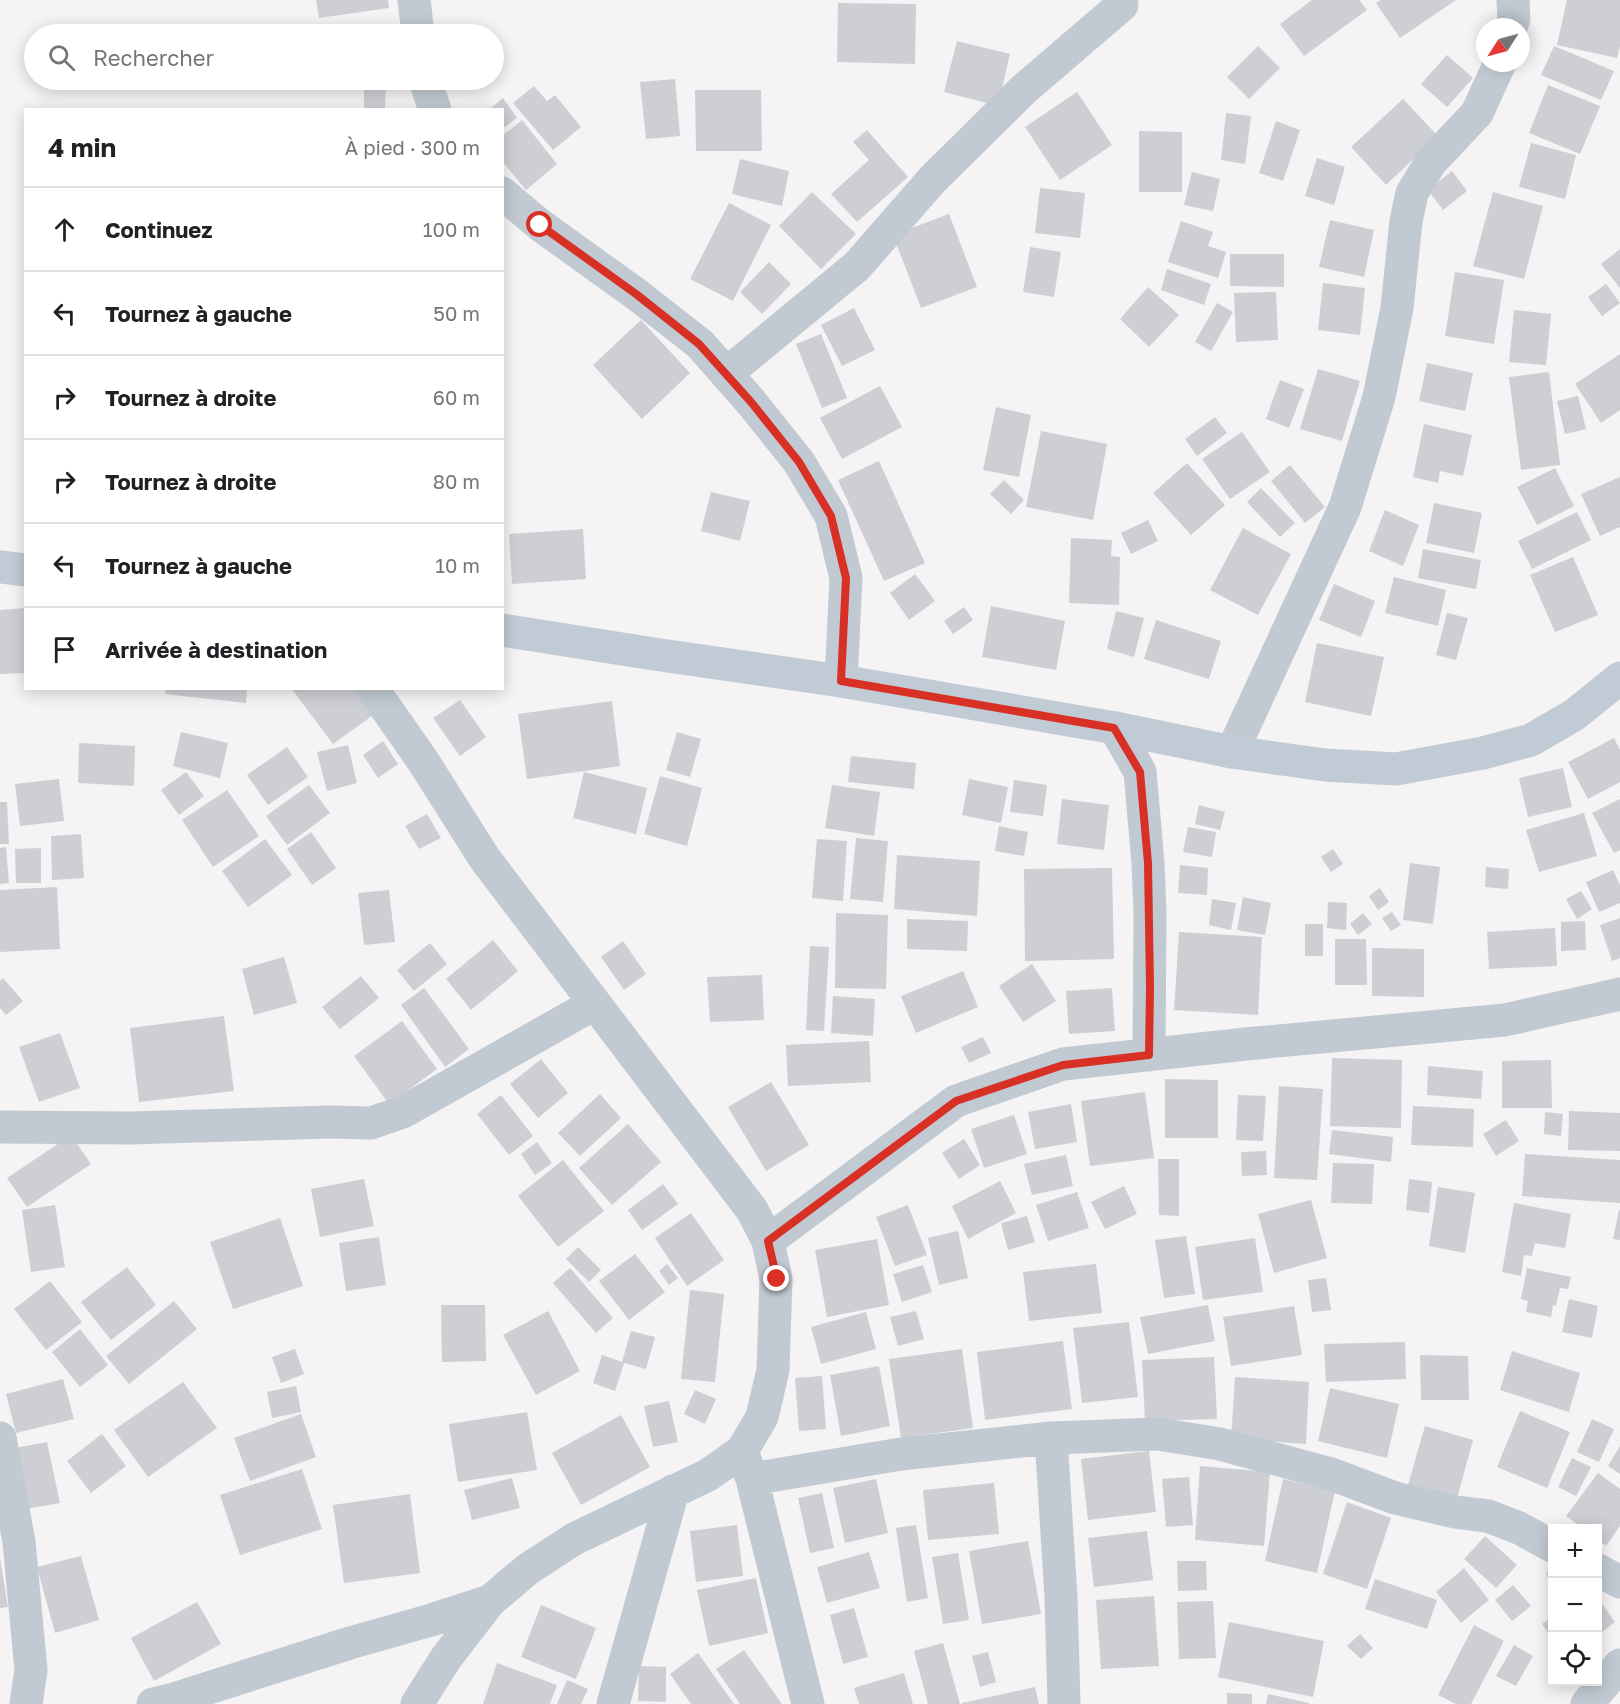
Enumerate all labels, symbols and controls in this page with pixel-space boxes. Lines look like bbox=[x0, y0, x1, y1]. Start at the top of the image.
north arrow bbox=[1476, 18, 1530, 72]
search box bbox=[24, 24, 504, 90]
icon: search bbox=[45, 41, 78, 74]
text: Rechercher bbox=[93, 44, 214, 71]
text: 4 min bbox=[48, 132, 116, 163]
text: À pied · 300 m bbox=[345, 135, 480, 159]
route start bbox=[526, 211, 552, 237]
icon: ahead bbox=[48, 213, 81, 246]
text: Continuez bbox=[105, 216, 212, 243]
text: 100 m bbox=[423, 217, 480, 241]
icon: left bbox=[48, 297, 81, 330]
text: Tournez à gauche bbox=[105, 300, 292, 327]
text: 50 m bbox=[433, 301, 480, 325]
icon: right bbox=[48, 381, 81, 414]
text: Tournez à droite bbox=[105, 384, 276, 411]
text: 60 m bbox=[433, 385, 480, 409]
icon: right bbox=[48, 465, 81, 498]
text: Tournez à droite bbox=[105, 468, 276, 495]
text: 80 m bbox=[433, 469, 480, 493]
icon: left bbox=[48, 549, 81, 582]
text: Tournez à gauche bbox=[105, 552, 292, 579]
text: 10 m bbox=[435, 553, 480, 577]
icon: arrive bbox=[48, 633, 81, 666]
text: Arrivée à destination bbox=[105, 636, 327, 663]
route end bbox=[763, 1265, 789, 1291]
map controls bbox=[1548, 1524, 1602, 1686]
button: + bbox=[1548, 1524, 1602, 1578]
button: − bbox=[1548, 1578, 1602, 1632]
button: locate bbox=[1548, 1632, 1602, 1686]

